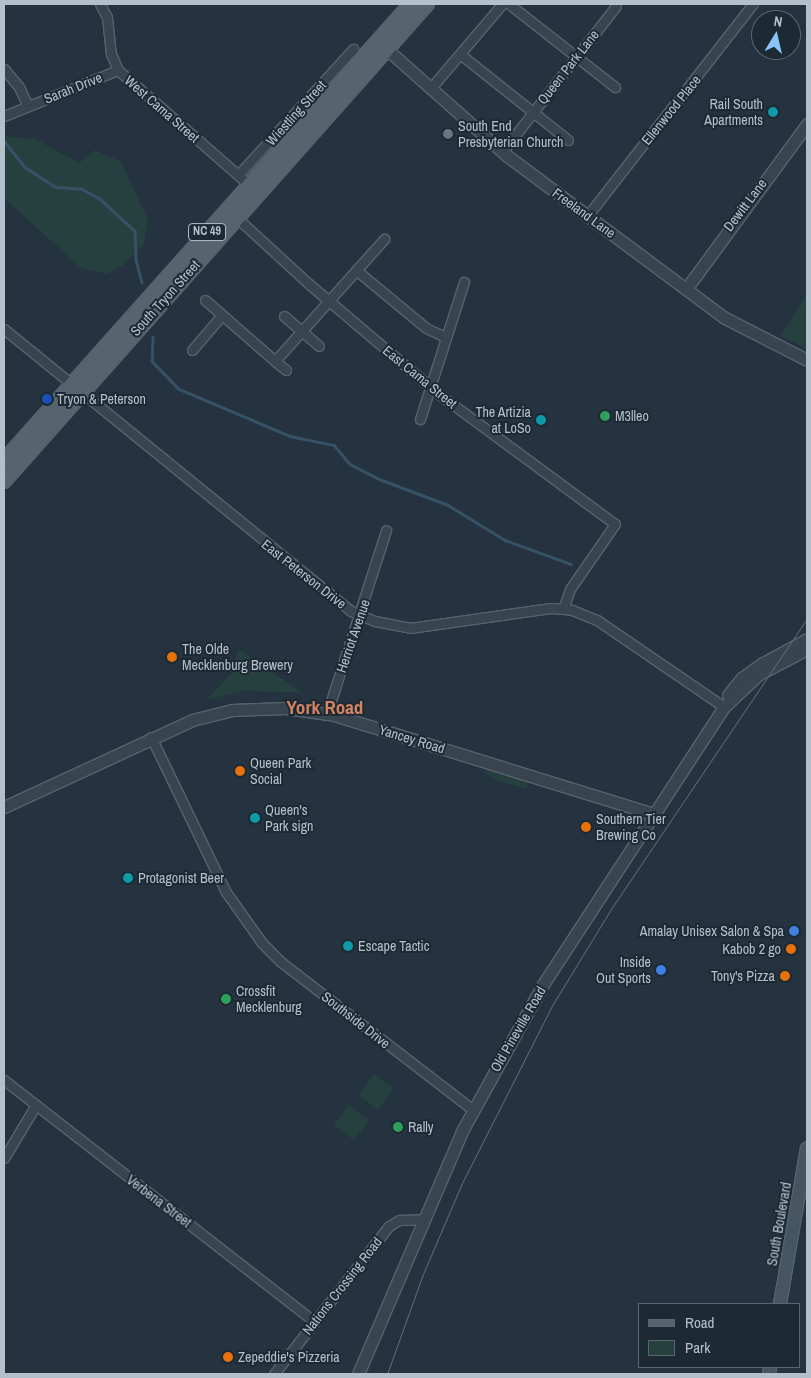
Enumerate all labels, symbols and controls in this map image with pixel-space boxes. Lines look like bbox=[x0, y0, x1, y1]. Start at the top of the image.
north arrow bbox=[751, 10, 801, 60]
text: N bbox=[773, 12, 784, 31]
street label: Queen Park Lane bbox=[534, 26, 602, 108]
street label: Sarah Drive bbox=[41, 69, 105, 107]
street label: West Cama Street bbox=[121, 72, 203, 146]
street label: Ellenwood Place bbox=[638, 72, 704, 148]
street label: Wiestling Street bbox=[262, 77, 330, 149]
place label: Rail South Apartments bbox=[704, 96, 763, 128]
marker: Rail South Apartments bbox=[767, 106, 779, 118]
place label: South End Presbyterian Church bbox=[458, 118, 563, 150]
marker: South End Presbyterian Church bbox=[442, 128, 454, 140]
street label: Dewitt Lane bbox=[720, 175, 770, 235]
street label: Freeland Lane bbox=[549, 184, 619, 242]
road number: NC 49 bbox=[187, 222, 227, 242]
street label: South Tryon Street bbox=[127, 257, 203, 339]
street label: East Cama Street bbox=[380, 342, 460, 412]
place label: Tryon & Peterson bbox=[57, 391, 146, 407]
marker: Tryon & Peterson bbox=[41, 393, 53, 405]
place label: The Artizia at LoSo bbox=[475, 404, 531, 437]
place label: M3lleo bbox=[615, 408, 649, 424]
marker: M3lleo bbox=[599, 410, 611, 422]
marker: The Artizia at LoSo bbox=[535, 414, 547, 426]
street label: East Peterson Drive bbox=[258, 536, 350, 612]
street label: Herriot Avenue bbox=[333, 597, 373, 675]
place label: The Olde Mecklenburg Brewery bbox=[182, 641, 293, 674]
marker: The Olde Mecklenburg Brewery bbox=[166, 651, 178, 663]
district label: York Road bbox=[287, 697, 363, 719]
street label: Yancey Road bbox=[377, 721, 447, 757]
place label: Queen Park Social bbox=[250, 755, 311, 788]
marker: Queen Park Social bbox=[234, 765, 246, 777]
place label: Queen's Park sign bbox=[265, 802, 313, 834]
place label: Southern Tier Brewing Co bbox=[596, 811, 666, 844]
marker: Queen's Park sign bbox=[249, 812, 261, 824]
marker: Southern Tier Brewing Co bbox=[580, 821, 592, 833]
place label: Protagonist Beer bbox=[138, 870, 224, 886]
marker: Protagonist Beer bbox=[122, 872, 134, 884]
place label: Amalay Unisex Salon & Spa bbox=[640, 923, 784, 939]
marker: Amalay Unisex Salon & Spa bbox=[788, 925, 800, 937]
place label: Escape Tactic bbox=[358, 938, 430, 954]
marker: Escape Tactic bbox=[342, 940, 354, 952]
place label: Kabob 2 go bbox=[722, 941, 781, 957]
marker: Kabob 2 go bbox=[785, 943, 797, 955]
place label: Inside Out Sports bbox=[596, 954, 651, 986]
marker: Inside Out Sports bbox=[655, 964, 667, 976]
place label: Tony's Pizza bbox=[711, 968, 775, 984]
marker: Tony's Pizza bbox=[779, 970, 791, 982]
place label: Crossfit Mecklenburg bbox=[236, 983, 302, 1016]
street label: Old Pineville Road bbox=[487, 983, 549, 1075]
street label: Southside Drive bbox=[318, 988, 394, 1052]
marker: Crossfit Mecklenburg bbox=[220, 993, 232, 1005]
place label: Rally bbox=[408, 1119, 434, 1135]
marker: Rally bbox=[392, 1121, 404, 1133]
street label: Verbena Street bbox=[123, 1171, 195, 1231]
street label: South Boulevard bbox=[763, 1181, 795, 1267]
street label: Nations Crossing Road bbox=[299, 1234, 385, 1338]
legend bbox=[638, 1303, 801, 1368]
text: Road bbox=[685, 1312, 714, 1333]
text: Park bbox=[685, 1337, 710, 1358]
place label: Zepeddie's Pizzeria bbox=[238, 1349, 340, 1365]
marker: Zepeddie's Pizzeria bbox=[222, 1351, 234, 1363]

